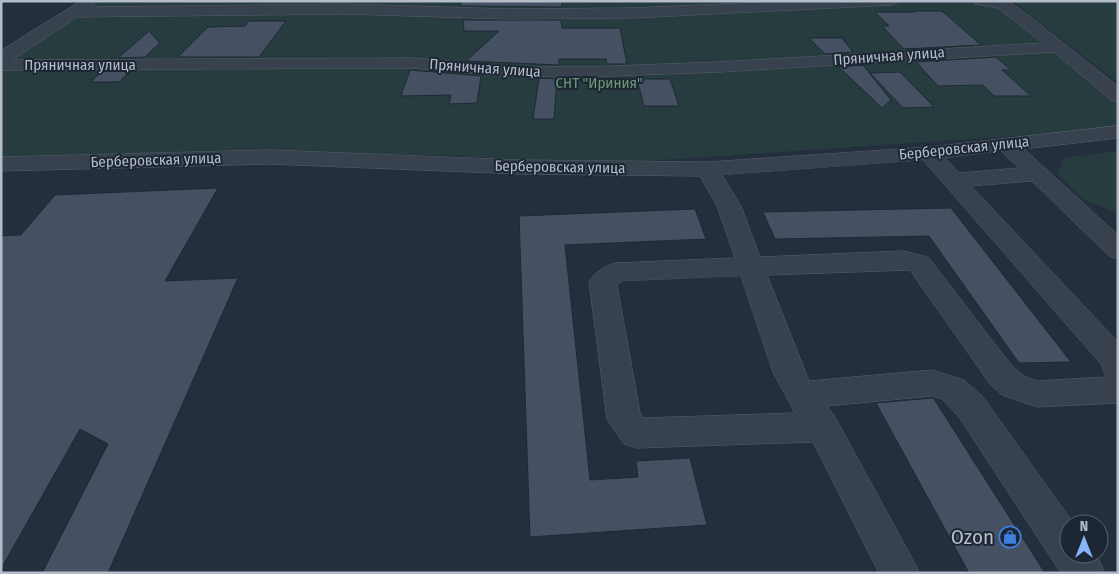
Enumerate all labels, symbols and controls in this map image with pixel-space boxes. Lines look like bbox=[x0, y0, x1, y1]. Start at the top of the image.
street label: Пряничная улица bbox=[833, 43, 945, 69]
street label: Пряничная улица bbox=[429, 55, 541, 81]
street label: Пряничная улица bbox=[24, 56, 136, 74]
park label: СНТ "Ириния" bbox=[555, 74, 643, 92]
street label: Берберовская улица bbox=[898, 132, 1030, 164]
street label: Берберовская улица bbox=[90, 149, 222, 171]
street label: Берберовская улица bbox=[494, 157, 626, 177]
north arrow bbox=[1059, 514, 1109, 564]
text: N bbox=[1080, 518, 1088, 535]
place label: Ozon bbox=[951, 524, 994, 550]
shop icon: Ozon bbox=[998, 525, 1022, 549]

